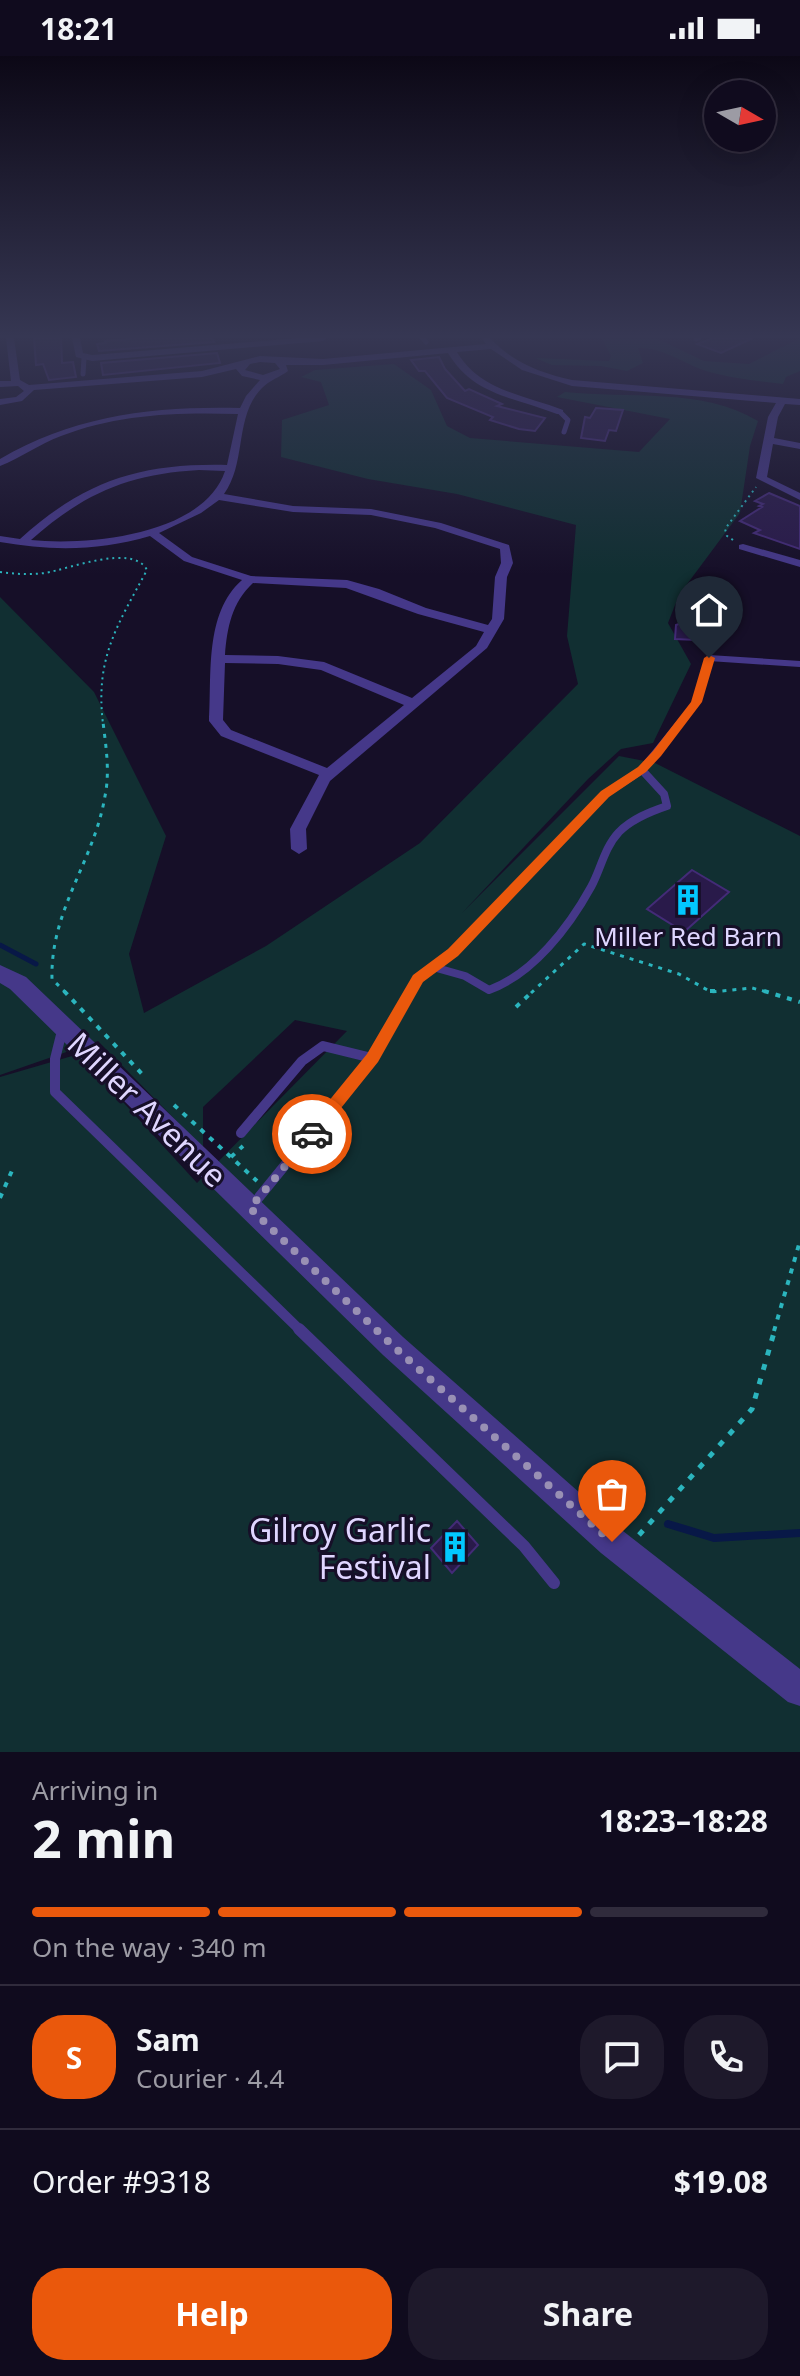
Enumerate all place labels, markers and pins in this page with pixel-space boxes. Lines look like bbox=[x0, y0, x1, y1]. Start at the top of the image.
pin bbox=[675, 576, 743, 658]
building icon: Miller Red Barn bbox=[671, 883, 705, 917]
place label: Miller Red Barn bbox=[594, 918, 782, 954]
pin bbox=[578, 1460, 646, 1542]
place label: Gilroy Garlic Festival bbox=[249, 1508, 431, 1588]
building icon: Gilroy Garlic Festival bbox=[438, 1530, 472, 1564]

